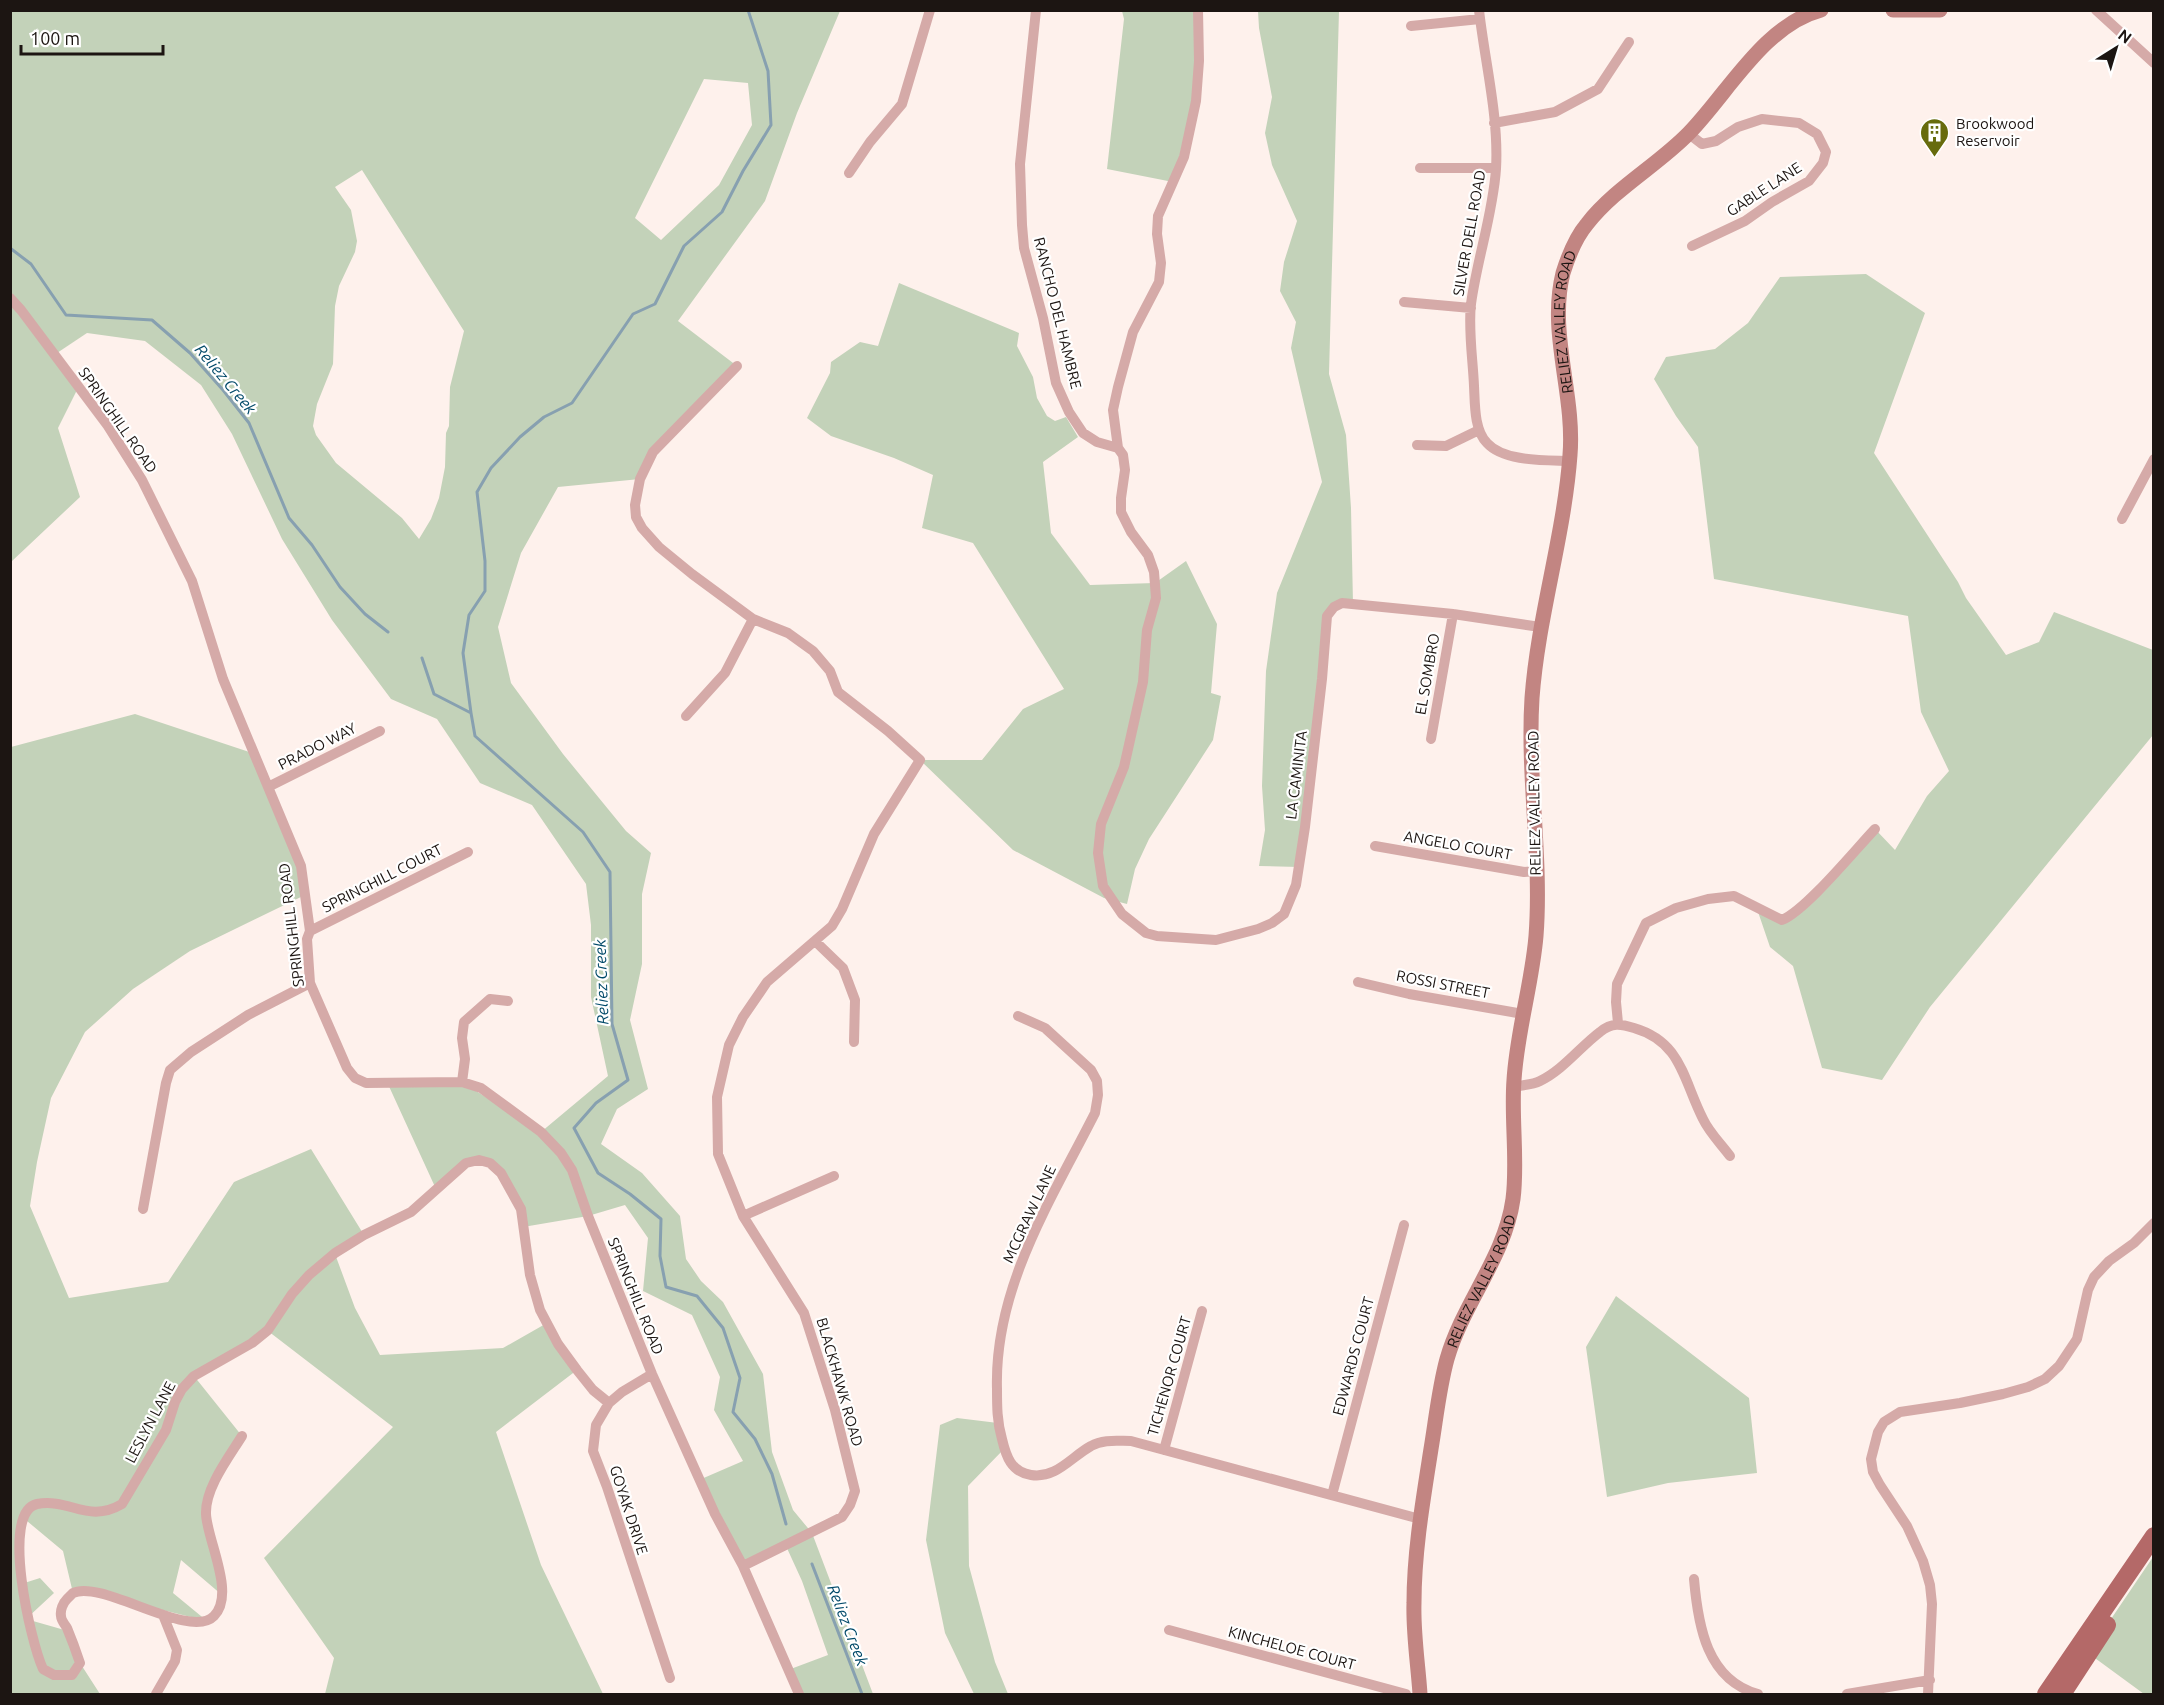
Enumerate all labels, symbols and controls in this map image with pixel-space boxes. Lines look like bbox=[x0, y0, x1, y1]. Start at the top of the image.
scale bar bbox=[21, 18, 164, 56]
north arrow bbox=[2086, 18, 2146, 78]
text: N bbox=[2115, 25, 2135, 47]
text: 100 m bbox=[30, 28, 80, 48]
place label: Brookwood Reservoir bbox=[1956, 115, 2034, 149]
building icon: Brookwood Reservoir bbox=[1919, 116, 1951, 158]
street label: GABLE LANE bbox=[1723, 159, 1805, 219]
street label: SILVER DELL ROAD bbox=[1450, 169, 1488, 297]
street label: RANCHO DEL HAMBRE bbox=[1031, 235, 1085, 391]
street label: RELIEZ VALLEY ROAD bbox=[1550, 247, 1579, 395]
water label: Reliez Creek bbox=[192, 340, 261, 418]
street label: SPRINGHILL ROAD bbox=[75, 364, 161, 476]
street label: EL SOMBRO bbox=[1411, 632, 1443, 716]
street label: PRADO WAY bbox=[275, 719, 359, 773]
street label: LA CAMINITA bbox=[1282, 729, 1310, 820]
street label: RELIEZ VALLEY ROAD bbox=[1524, 730, 1544, 876]
street label: ANGELO COURT bbox=[1403, 827, 1514, 863]
street label: SPRINGHILL COURT bbox=[319, 840, 445, 916]
street label: SPRINGHILL ROAD bbox=[275, 862, 307, 988]
water label: Reliez Creek bbox=[590, 938, 611, 1025]
street label: ROSSI STREET bbox=[1395, 967, 1492, 1002]
street label: MCGRAW LANE bbox=[999, 1163, 1059, 1265]
street label: RELIEZ VALLEY ROAD bbox=[1443, 1212, 1518, 1350]
street label: SPRINGHILL ROAD bbox=[605, 1235, 667, 1357]
street label: EDWARDS COURT bbox=[1329, 1294, 1377, 1417]
street label: TICHENOR COURT bbox=[1144, 1313, 1194, 1438]
street label: BLACKHAWK ROAD bbox=[813, 1316, 867, 1448]
street label: LESLYN LANE bbox=[121, 1378, 179, 1466]
street label: GOYAK DRIVE bbox=[607, 1463, 651, 1557]
water label: Reliez Creek bbox=[824, 1582, 872, 1669]
street label: KINCHELOE COURT bbox=[1227, 1623, 1358, 1673]

